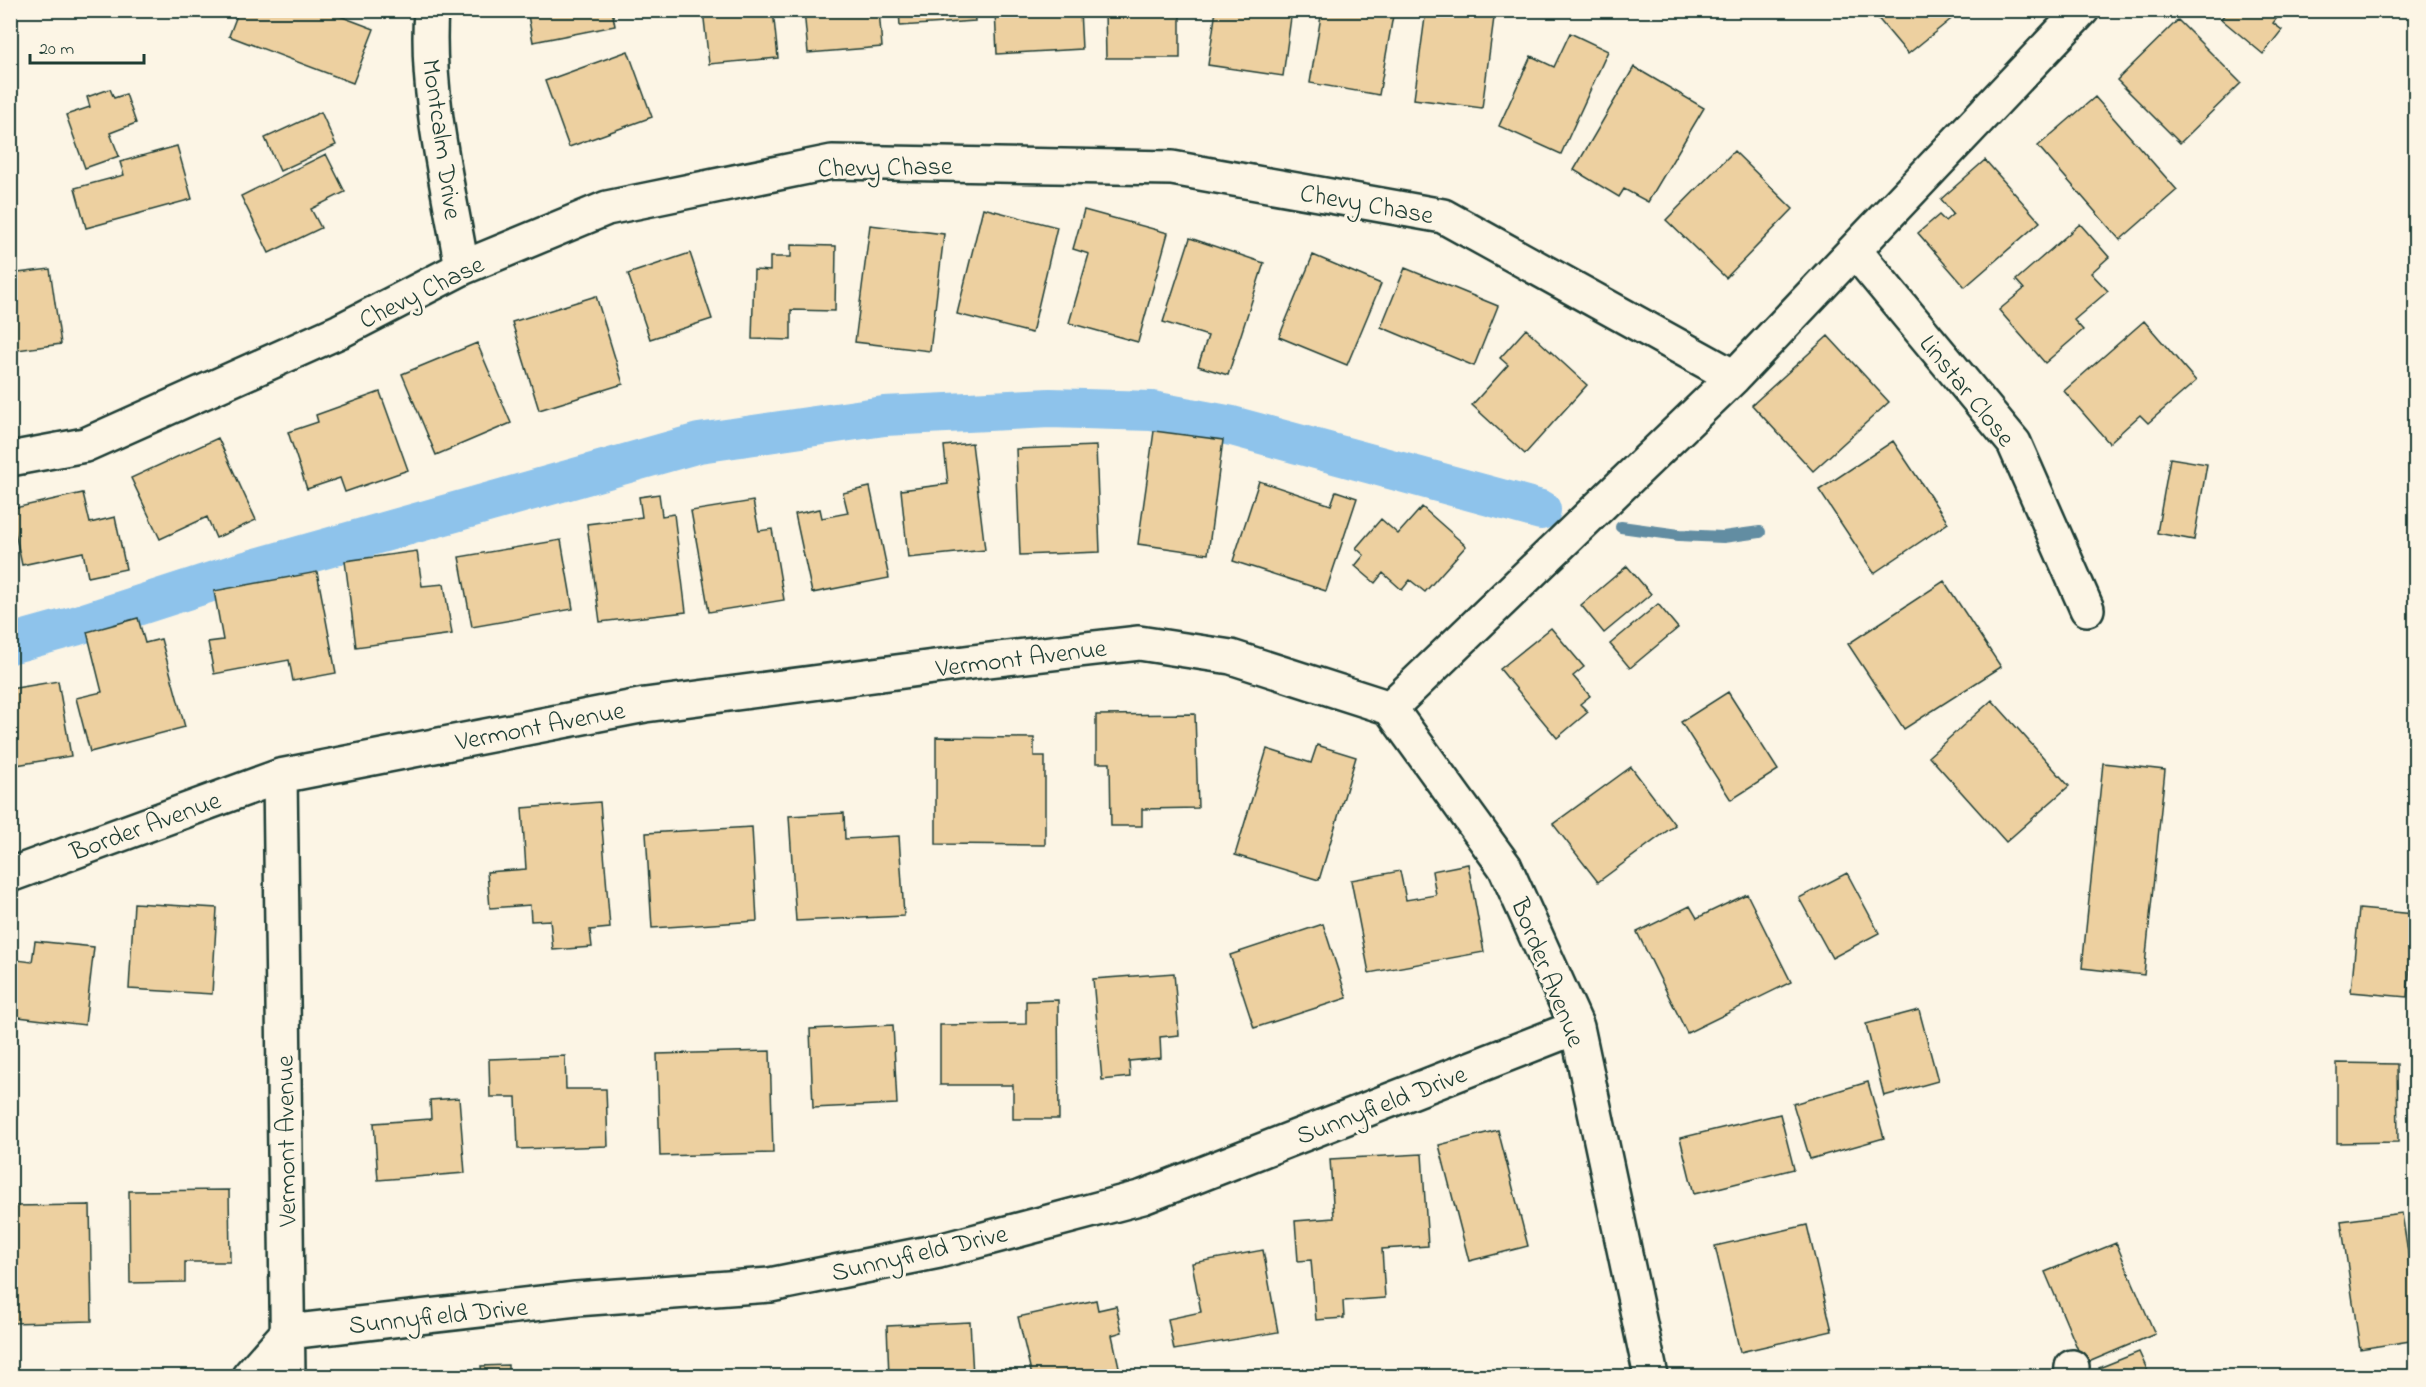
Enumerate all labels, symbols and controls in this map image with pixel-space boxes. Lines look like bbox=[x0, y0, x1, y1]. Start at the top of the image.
scale bar bbox=[30, 27, 144, 65]
text: 20 m bbox=[39, 37, 74, 63]
street label: Montcalm Drive bbox=[410, 57, 470, 223]
street label: Chevy Chase bbox=[817, 149, 953, 189]
street label: Chevy Chase bbox=[1297, 176, 1437, 236]
street label: Chevy Chase bbox=[353, 247, 492, 340]
street label: Linstar Close bbox=[1909, 328, 2023, 456]
street label: Vermont Avenue bbox=[933, 631, 1109, 689]
street label: Vermont Avenue bbox=[452, 693, 629, 763]
street label: Border Avenue bbox=[65, 783, 227, 873]
street label: Border Avenue bbox=[1499, 892, 1593, 1054]
street label: Vermont Avenue bbox=[268, 1055, 309, 1228]
street label: Sunnyfield Drive bbox=[1291, 1057, 1473, 1157]
street label: Sunnyfield Drive bbox=[828, 1216, 1012, 1294]
street label: Sunnyfield Drive bbox=[347, 1290, 530, 1346]

